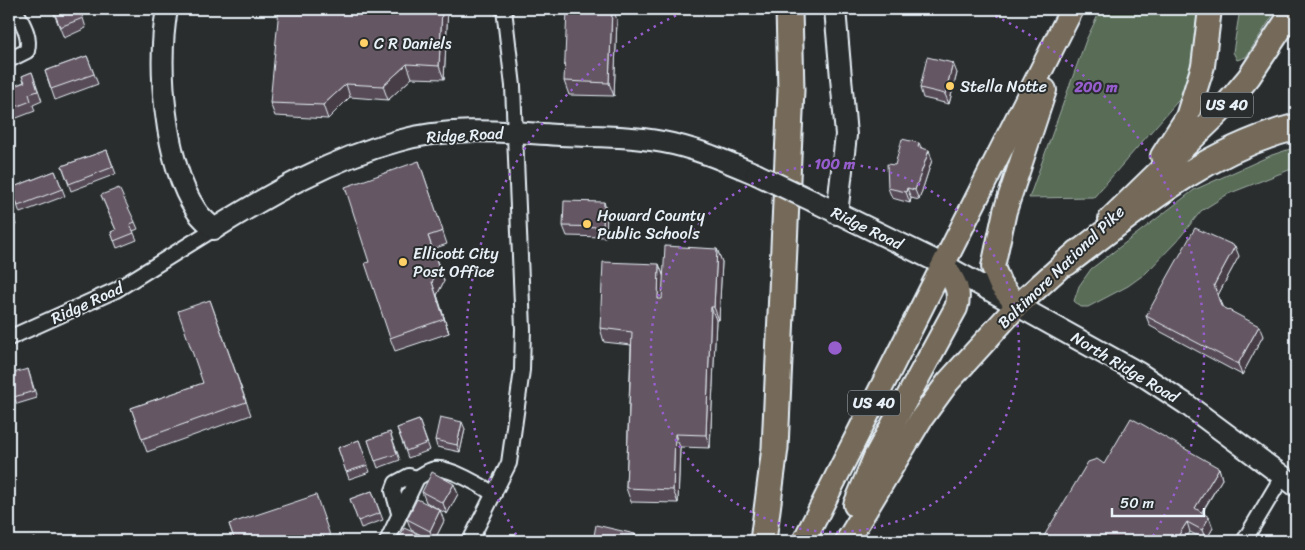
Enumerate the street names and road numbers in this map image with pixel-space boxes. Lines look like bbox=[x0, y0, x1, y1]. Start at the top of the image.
road number: US 40 bbox=[1201, 92, 1253, 118]
street label: Ridge Road bbox=[426, 118, 506, 151]
street label: Ridge Road bbox=[826, 198, 909, 259]
street label: Baltimore National Pike bbox=[990, 198, 1132, 336]
street label: Ridge Road bbox=[46, 273, 129, 332]
street label: North Ridge Road bbox=[1065, 323, 1186, 412]
road number: US 40 bbox=[848, 390, 900, 416]

